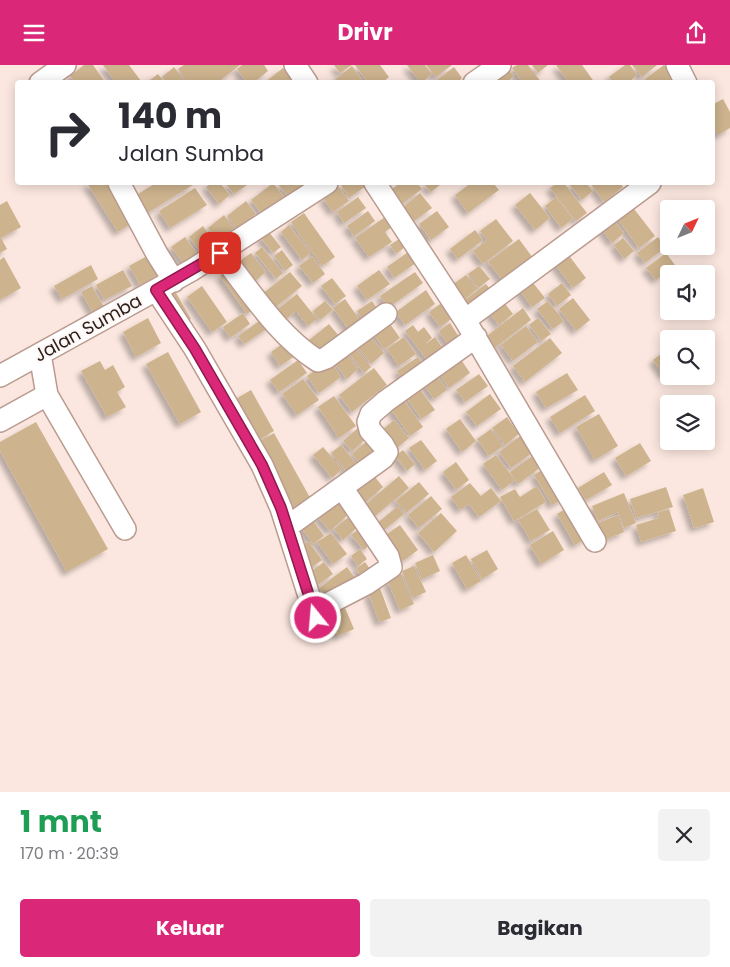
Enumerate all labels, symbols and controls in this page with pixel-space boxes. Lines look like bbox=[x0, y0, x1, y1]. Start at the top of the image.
text: Drivr bbox=[337, 17, 393, 48]
icon: menu bbox=[20, 19, 48, 47]
icon: share bbox=[682, 19, 710, 47]
text: 140 m bbox=[118, 91, 222, 140]
icon: right bbox=[35, 100, 100, 165]
text: Jalan Sumba bbox=[118, 138, 264, 169]
north arrow bbox=[660, 200, 715, 255]
map controls bbox=[660, 200, 715, 450]
pin bbox=[199, 232, 241, 274]
icon: arrive bbox=[206, 239, 234, 267]
button: sound bbox=[660, 265, 715, 320]
street label: Jalan Sumba bbox=[29, 288, 146, 367]
button: search bbox=[660, 330, 715, 385]
button: layers bbox=[660, 395, 715, 450]
position arrow bbox=[289, 591, 341, 643]
text: 1 mnt bbox=[20, 800, 102, 843]
button: close bbox=[658, 809, 710, 861]
text: 170 m · 20:39 bbox=[20, 842, 119, 865]
button: Keluar bbox=[20, 899, 360, 957]
button: Bagikan bbox=[370, 899, 710, 957]

